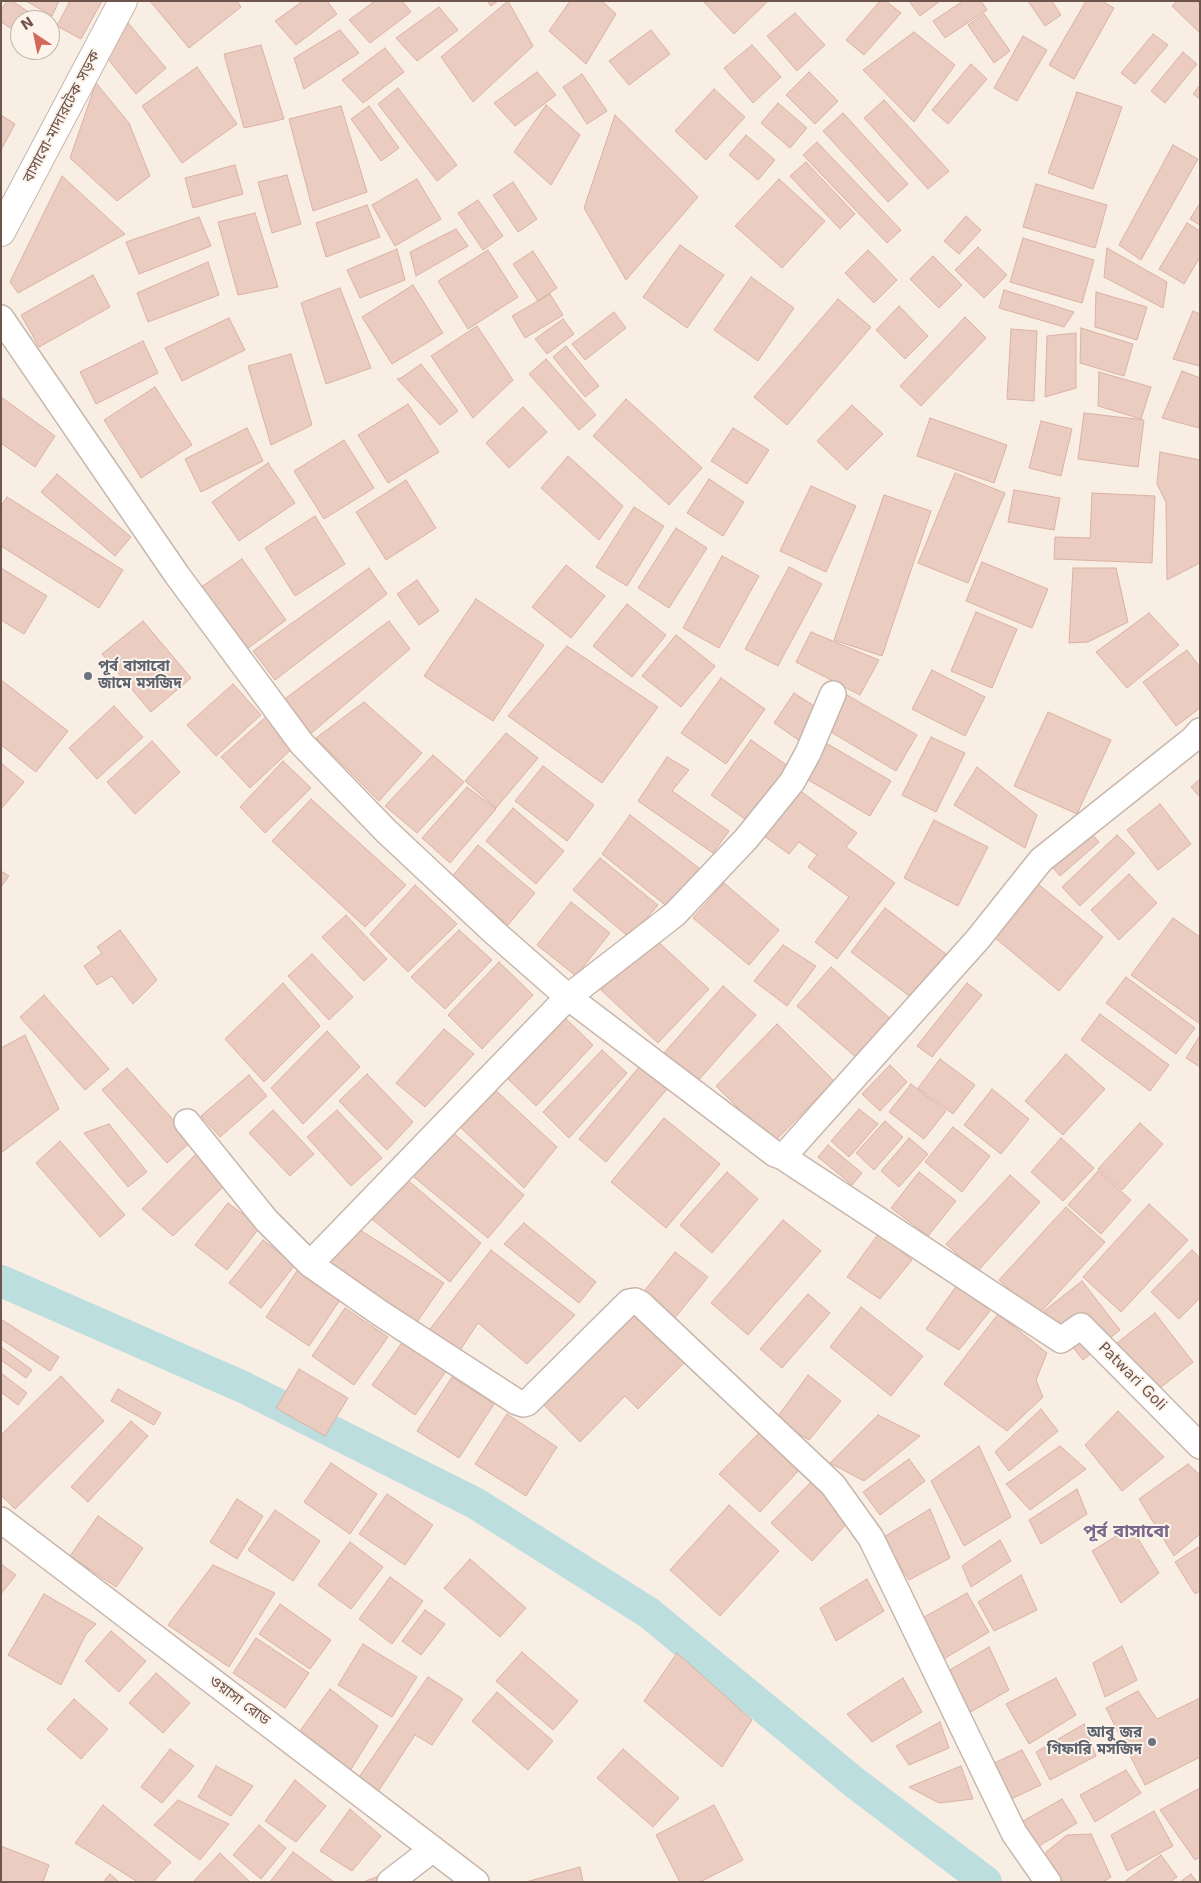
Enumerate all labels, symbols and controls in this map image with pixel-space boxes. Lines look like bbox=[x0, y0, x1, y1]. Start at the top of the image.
north arrow bbox=[10, 10, 60, 60]
text: N bbox=[18, 13, 37, 33]
street label: বাসাবো-মাদারটেক সড়ক bbox=[20, 48, 104, 186]
place label: পূর্ব বাসাবো জামে মসজিদ bbox=[98, 658, 182, 693]
marker: পূর্ব বাসাবো জামে মসজিদ bbox=[82, 670, 94, 682]
street label: Patwari Goli bbox=[1094, 1339, 1170, 1415]
district label: পূর্ব বাসাবো bbox=[1083, 1521, 1169, 1543]
street label: ওয়াসা রোড bbox=[205, 1672, 273, 1730]
place label: আবু জর গিফারি মসজিদ bbox=[1047, 1724, 1142, 1759]
marker: আবু জর গিফারি মসজিদ bbox=[1146, 1736, 1158, 1748]

